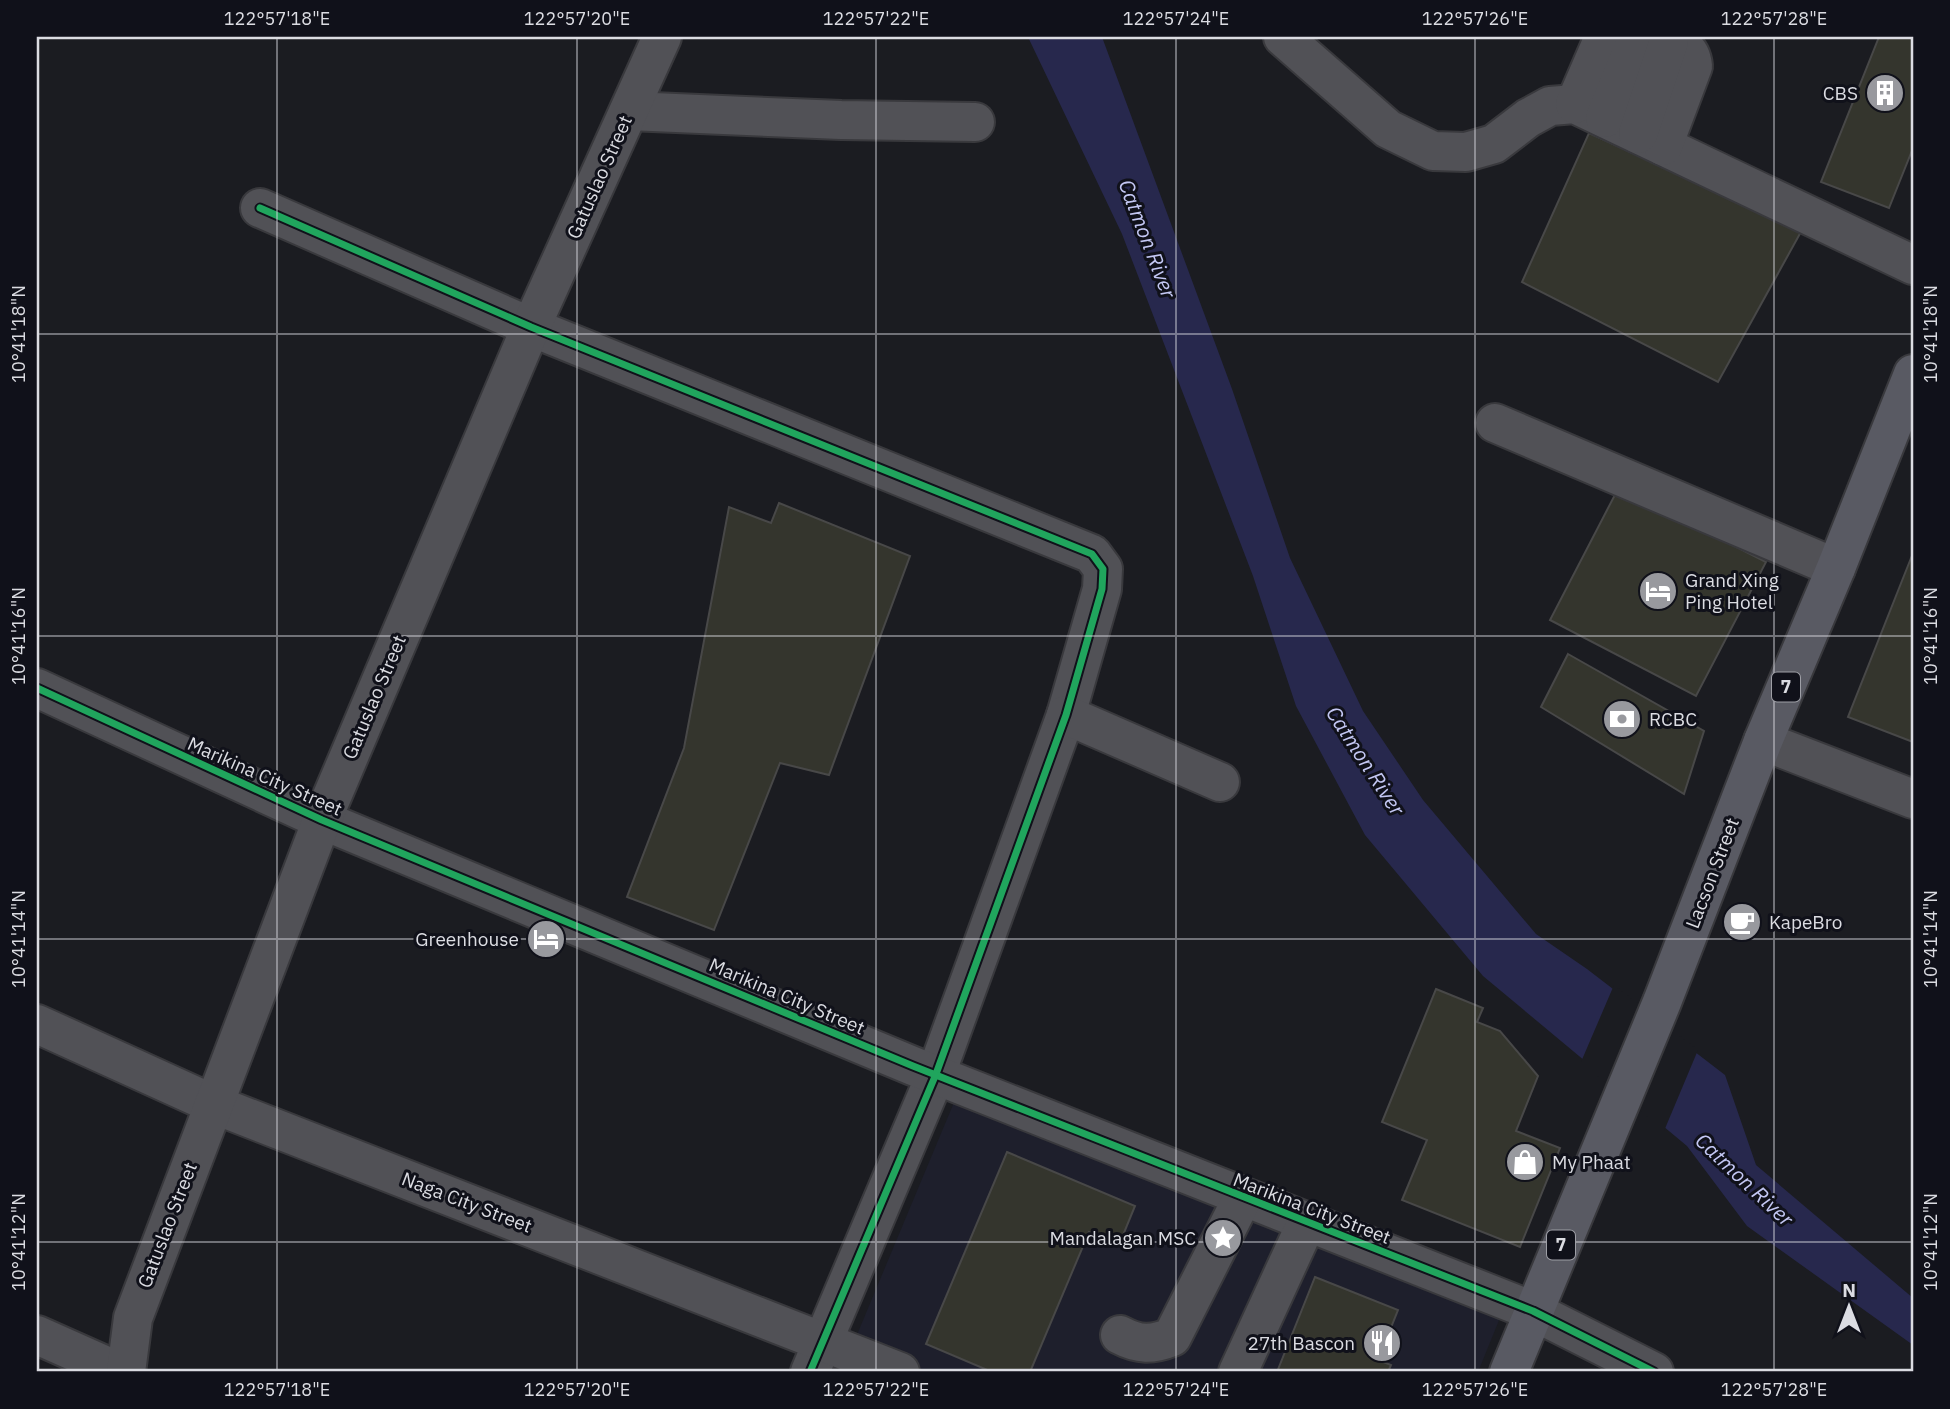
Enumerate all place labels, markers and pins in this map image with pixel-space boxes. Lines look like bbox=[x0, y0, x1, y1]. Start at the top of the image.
building icon: CBS bbox=[1864, 72, 1906, 114]
place label: CBS bbox=[1823, 81, 1858, 105]
place label: Grand Xing Ping Hotel bbox=[1685, 568, 1779, 614]
hotel icon: Grand Xing Ping Hotel bbox=[1637, 570, 1679, 612]
bank icon: RCBC bbox=[1601, 698, 1643, 740]
place label: RCBC bbox=[1649, 707, 1697, 731]
cafe icon: KapeBro bbox=[1721, 901, 1763, 943]
place label: KapeBro bbox=[1769, 910, 1842, 934]
hotel icon: Greenhouse bbox=[525, 918, 567, 960]
place label: Greenhouse bbox=[415, 927, 519, 951]
shop icon: My Phaat bbox=[1504, 1141, 1546, 1183]
place label: My Phaat bbox=[1552, 1150, 1631, 1174]
place icon: Mandalagan MSC bbox=[1202, 1217, 1244, 1259]
place label: Mandalagan MSC bbox=[1049, 1226, 1196, 1250]
restaurant icon: 27th Bascon bbox=[1361, 1322, 1403, 1364]
place label: 27th Bascon bbox=[1248, 1331, 1355, 1355]

